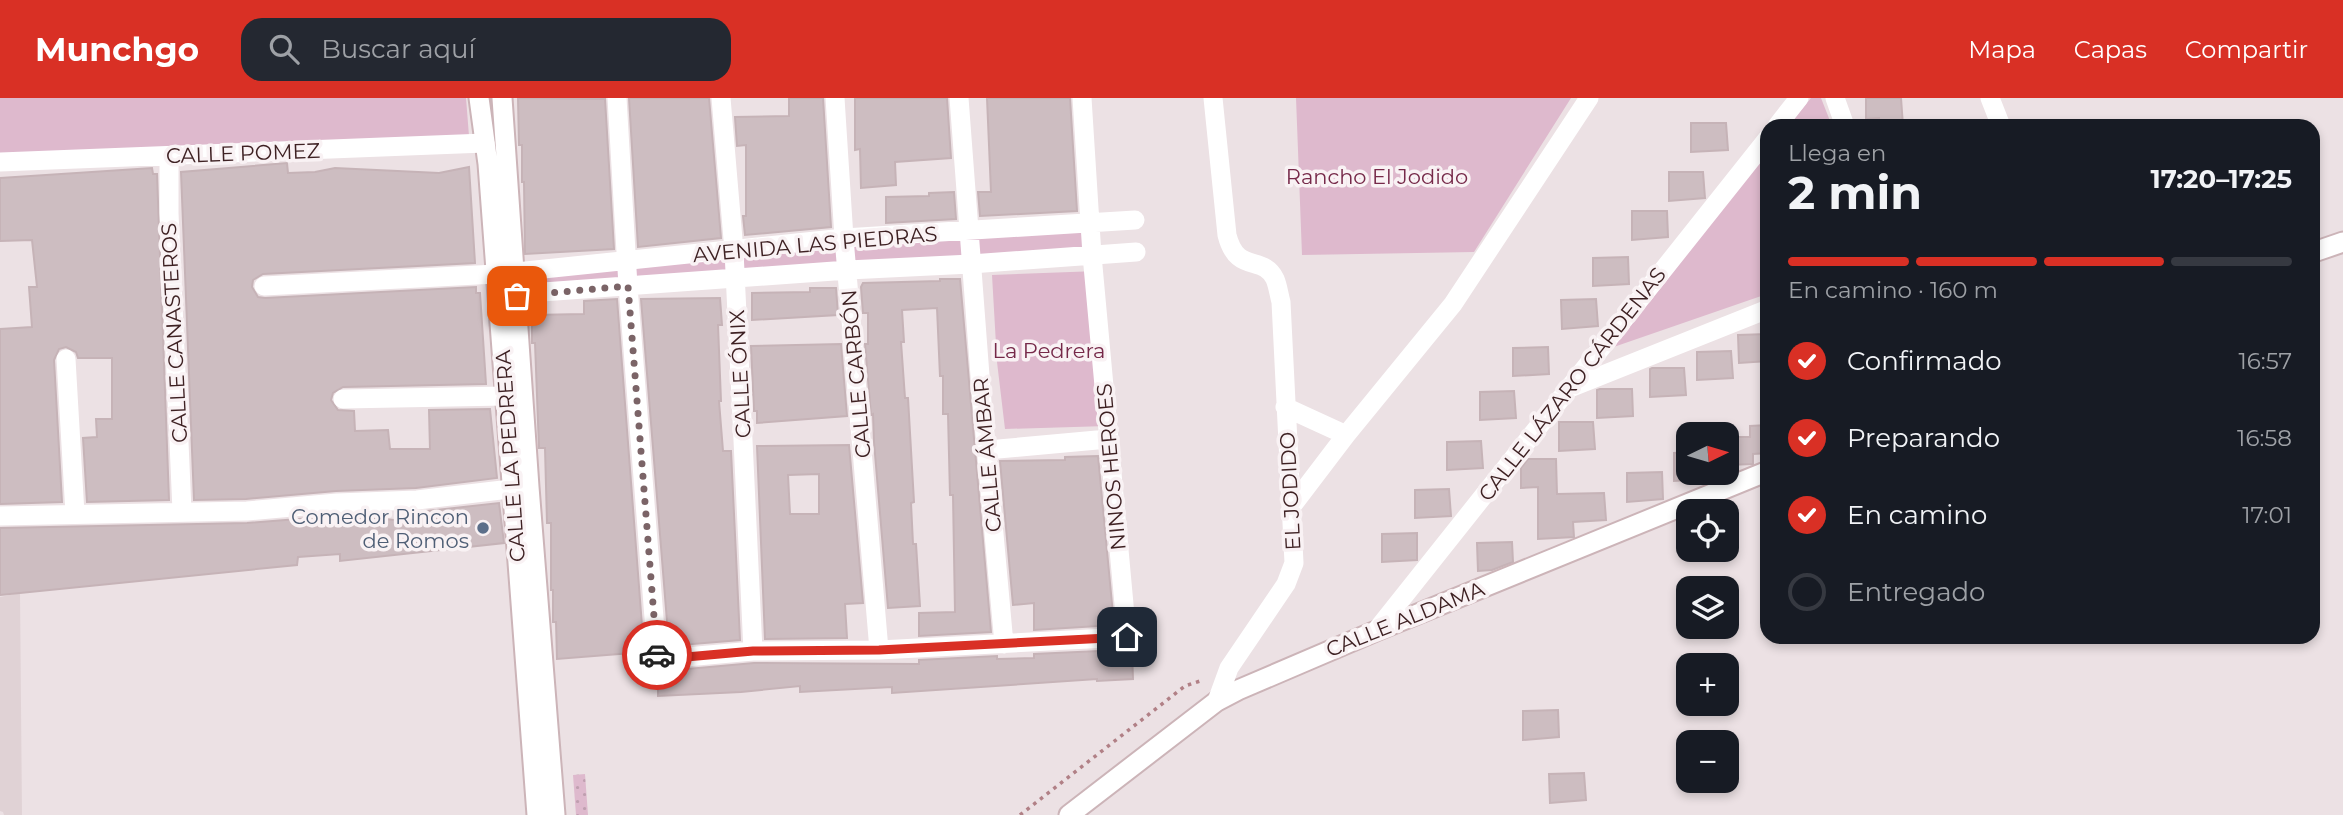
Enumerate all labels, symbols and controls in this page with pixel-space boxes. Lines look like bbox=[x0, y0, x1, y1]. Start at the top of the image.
search box bbox=[241, 18, 731, 81]
text: Munchgo bbox=[35, 29, 199, 69]
icon: search bbox=[265, 30, 303, 68]
text: Buscar aquí bbox=[321, 33, 476, 65]
text: Mapa bbox=[1968, 35, 2036, 64]
text: Capas bbox=[2074, 35, 2147, 64]
text: Compartir bbox=[2185, 35, 2308, 64]
street label: CALLE POMEZ bbox=[165, 138, 321, 168]
text: Llega en bbox=[1788, 139, 1886, 167]
text: 17:20–17:25 bbox=[2150, 163, 2292, 195]
park label: Rancho El Jodido bbox=[1286, 164, 1468, 189]
text: 2 min bbox=[1788, 164, 1922, 221]
street label: AVENIDA LAS PIEDRAS bbox=[692, 221, 938, 267]
street label: CALLE CANASTEROS bbox=[156, 222, 192, 444]
street label: CALLE LÁZARO CÁRDENAS bbox=[1473, 262, 1671, 506]
pin bbox=[487, 266, 547, 326]
text: En camino · 160 m bbox=[1788, 276, 1998, 304]
icon: bag bbox=[498, 277, 536, 315]
street label: CALLE CARBÓN bbox=[836, 289, 876, 459]
street label: CALLE ÓNIX bbox=[724, 309, 756, 439]
park label: La Pedrera bbox=[993, 338, 1105, 363]
icon: check bbox=[1788, 342, 1826, 380]
text: Confirmado bbox=[1847, 345, 2002, 377]
text: 16:57 bbox=[2239, 347, 2292, 375]
street label: CALLE LA PEDRERA bbox=[490, 348, 530, 563]
street label: CALLE ÁMBAR bbox=[968, 377, 1006, 533]
street label: NINOS HEROES bbox=[1091, 383, 1131, 551]
icon: check bbox=[1788, 419, 1826, 457]
north arrow bbox=[1676, 422, 1740, 485]
map controls bbox=[1676, 422, 1739, 793]
text: Preparando bbox=[1847, 422, 2000, 454]
text: 16:58 bbox=[2237, 424, 2292, 452]
street label: EL JODIDO bbox=[1274, 431, 1306, 551]
icon: check bbox=[1788, 496, 1826, 534]
button: locate bbox=[1676, 499, 1739, 562]
text: En camino bbox=[1847, 499, 1987, 531]
text: 17:01 bbox=[2242, 501, 2292, 529]
place label: Comedor Rincon de Romos bbox=[291, 504, 469, 553]
marker: Comedor Rincon de Romos bbox=[475, 520, 491, 536]
street label: CALLE ALDAMA bbox=[1322, 575, 1489, 662]
button: layers bbox=[1676, 576, 1739, 639]
text: Entregado bbox=[1847, 576, 1985, 608]
pin bbox=[1097, 607, 1157, 667]
icon: home bbox=[1108, 618, 1146, 656]
courier bbox=[622, 620, 692, 690]
icon: car bbox=[638, 636, 676, 674]
button: + bbox=[1676, 653, 1739, 716]
button: − bbox=[1676, 730, 1739, 793]

